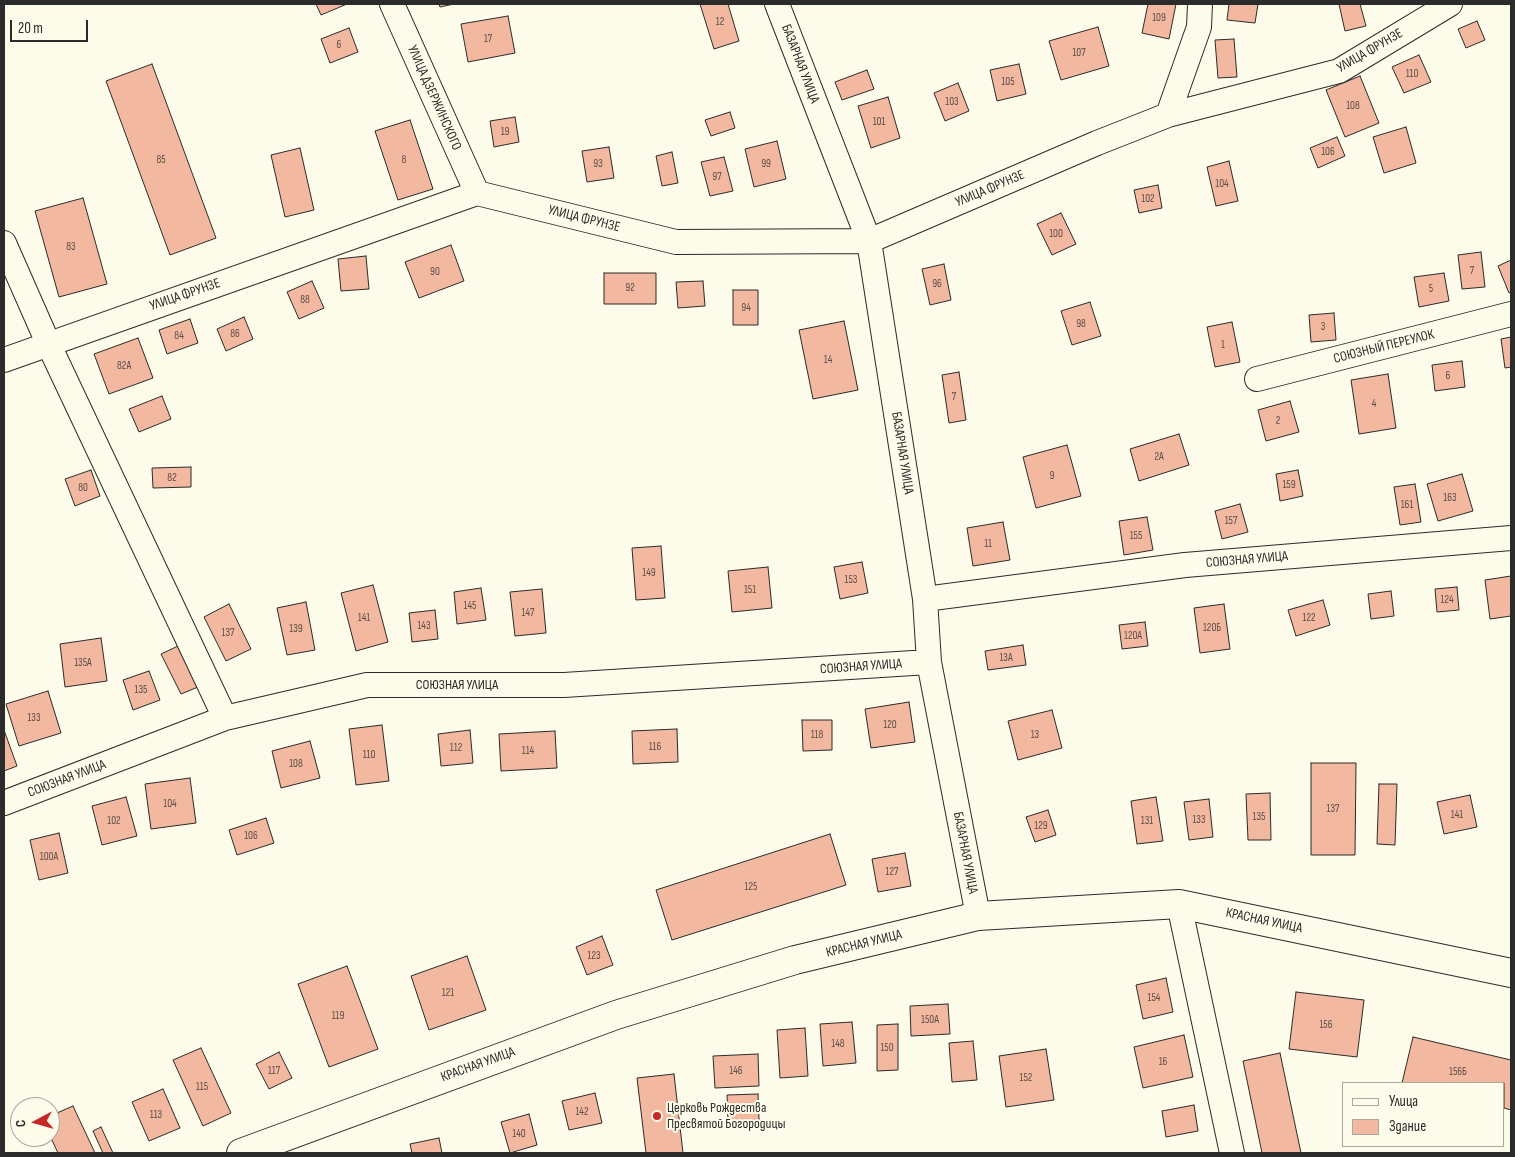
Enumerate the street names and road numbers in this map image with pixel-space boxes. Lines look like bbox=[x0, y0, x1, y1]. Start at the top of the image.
street label: БАЗАРНАЯ УЛИЦА bbox=[777, 22, 823, 106]
street label: УЛИЦА ФРУНЗЕ bbox=[1334, 25, 1406, 77]
street label: УЛИЦА ДЗЕРЖИНСКОГО bbox=[403, 43, 465, 153]
street label: УЛИЦА ФРУНЗЕ bbox=[953, 167, 1027, 211]
street label: УЛИЦА ФРУНЗЕ bbox=[546, 202, 622, 236]
street label: УЛИЦА ФРУНЗЕ bbox=[148, 275, 222, 315]
street label: СОЮЗНЫЙ ПЕРЕУЛОК bbox=[1332, 326, 1436, 368]
street label: БАЗАРНАЯ УЛИЦА bbox=[887, 411, 917, 495]
street label: СОЮЗНАЯ УЛИЦА bbox=[1205, 548, 1289, 572]
street label: СОЮЗНАЯ УЛИЦА bbox=[819, 656, 903, 678]
street label: СОЮЗНАЯ УЛИЦА bbox=[416, 677, 498, 693]
street label: СОЮЗНАЯ УЛИЦА bbox=[26, 756, 108, 802]
street label: БАЗАРНАЯ УЛИЦА bbox=[949, 811, 981, 895]
street label: КРАСНАЯ УЛИЦА bbox=[1224, 905, 1304, 937]
street label: КРАСНАЯ УЛИЦА bbox=[824, 926, 904, 962]
street label: КРАСНАЯ УЛИЦА bbox=[439, 1044, 517, 1086]

